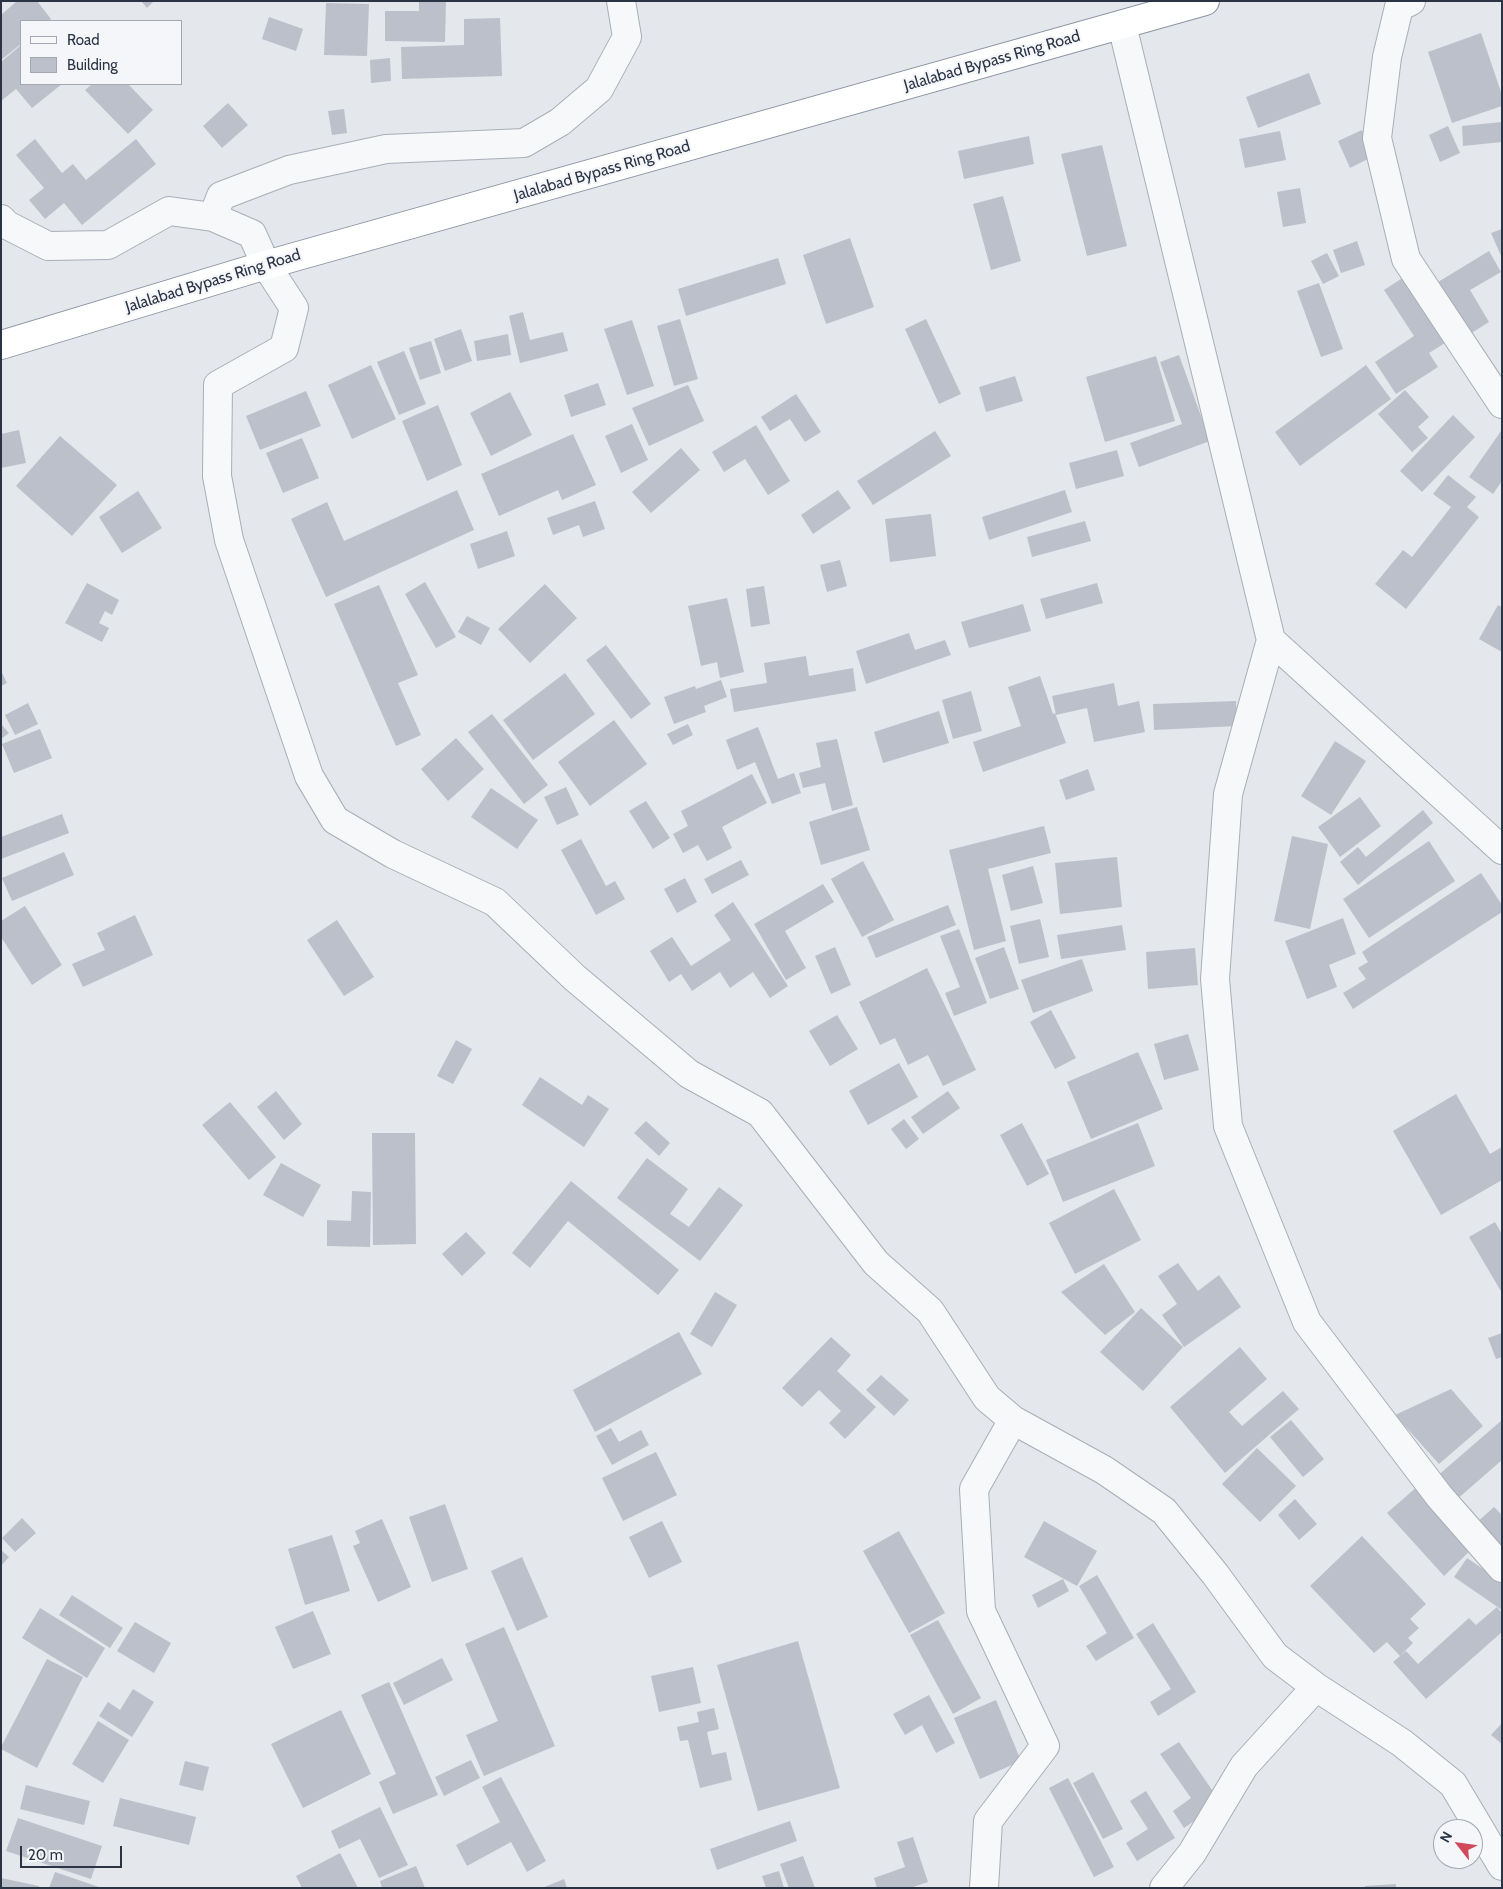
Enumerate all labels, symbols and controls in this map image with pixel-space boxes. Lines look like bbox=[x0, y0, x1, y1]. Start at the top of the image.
legend bbox=[20, 20, 182, 85]
street label: Jalalabad Bypass Ring Road bbox=[902, 27, 1082, 95]
text: Road bbox=[67, 31, 100, 49]
text: Building bbox=[67, 56, 118, 74]
street label: Jalalabad Bypass Ring Road bbox=[512, 137, 692, 205]
street label: Jalalabad Bypass Ring Road bbox=[123, 245, 303, 317]
north arrow bbox=[1433, 1819, 1483, 1869]
text: N bbox=[1436, 1828, 1456, 1846]
scale bar bbox=[22, 1836, 125, 1868]
text: 20 m bbox=[28, 1846, 63, 1864]

